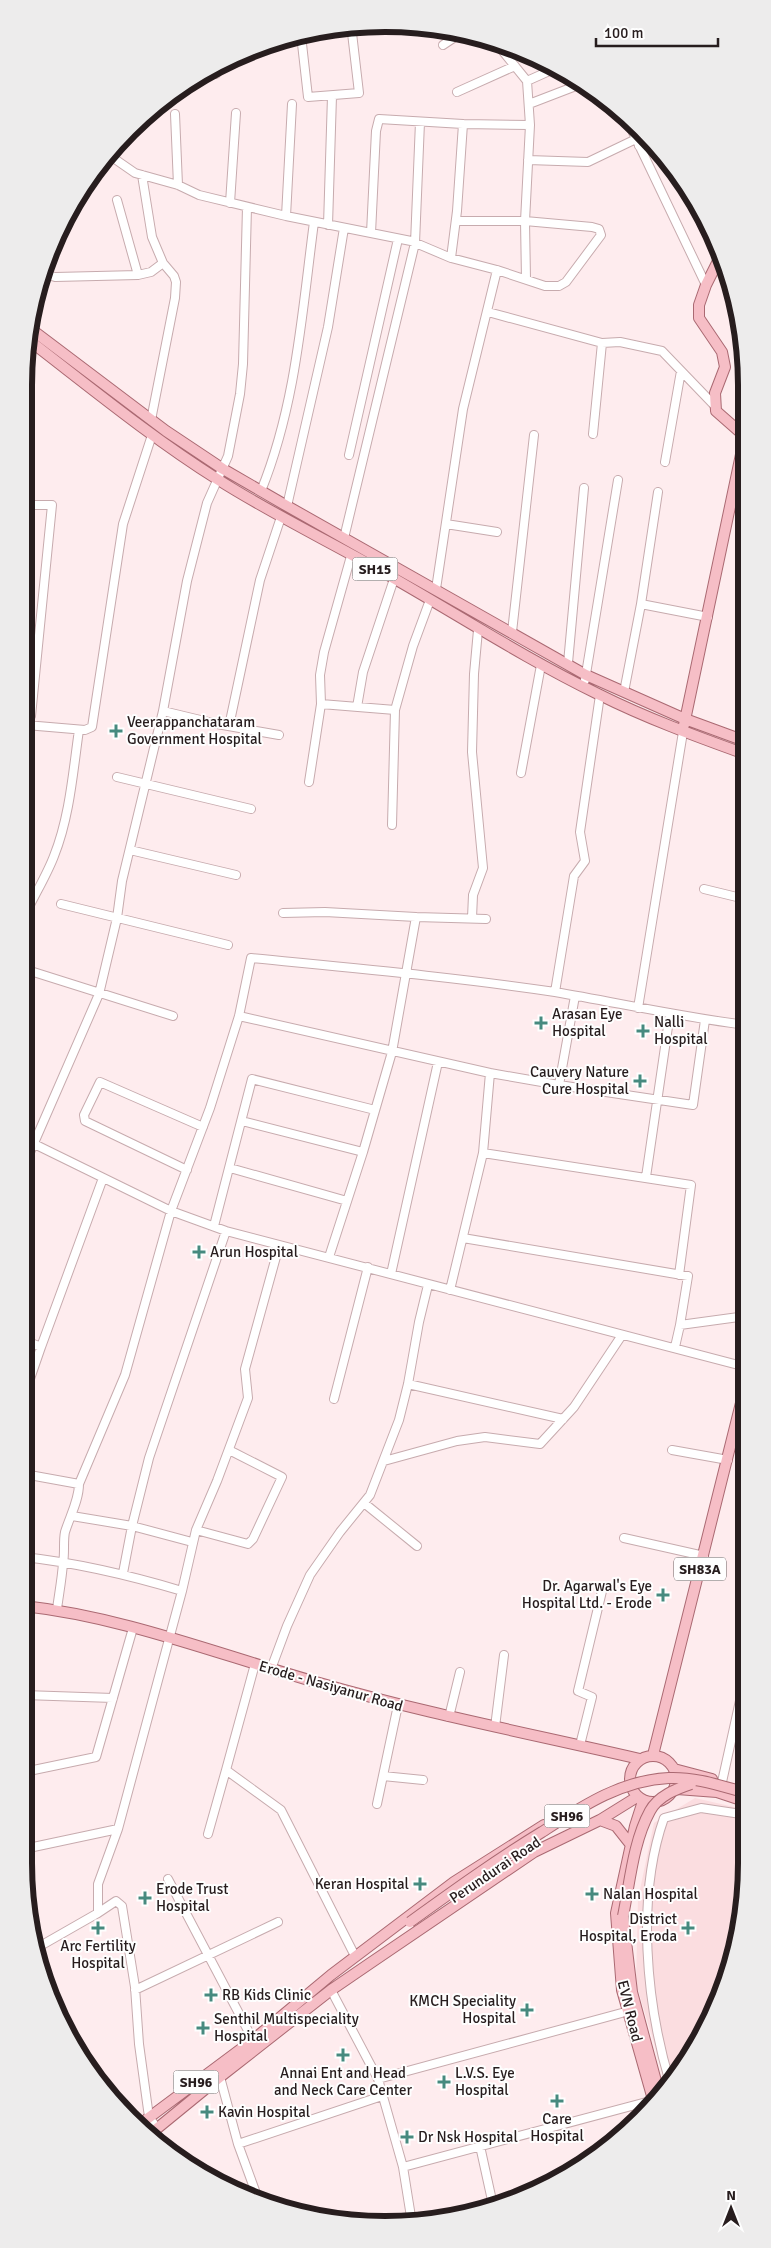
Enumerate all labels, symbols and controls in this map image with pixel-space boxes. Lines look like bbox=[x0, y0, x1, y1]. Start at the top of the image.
scale bar bbox=[596, 15, 718, 47]
text: 100 m bbox=[604, 24, 644, 42]
road number: SH15 bbox=[352, 558, 398, 580]
place label: Veerappanchataram Government Hospital bbox=[127, 713, 262, 748]
marker: Veerappanchataram Government Hospital bbox=[109, 724, 123, 738]
place label: Arasan Eye Hospital bbox=[552, 1005, 622, 1040]
place label: Nalli Hospital bbox=[654, 1013, 708, 1048]
marker: Arasan Eye Hospital bbox=[534, 1016, 548, 1030]
marker: Nalli Hospital bbox=[636, 1024, 650, 1038]
place label: Cauvery Nature Cure Hospital bbox=[530, 1063, 629, 1098]
marker: Cauvery Nature Cure Hospital bbox=[633, 1074, 647, 1088]
place label: Arun Hospital bbox=[210, 1243, 298, 1261]
marker: Arun Hospital bbox=[192, 1245, 206, 1259]
road number: SH83A bbox=[674, 1558, 726, 1580]
place label: Dr. Agarwal's Eye Hospital Ltd. - Erode bbox=[522, 1577, 652, 1612]
marker: Dr. Agarwal's Eye Hospital Ltd. - Erode bbox=[656, 1588, 670, 1602]
street label: Erode - Nasiyanur Road bbox=[257, 1657, 405, 1715]
road number: SH96 bbox=[544, 1804, 590, 1828]
street label: Perundurai Road bbox=[446, 1833, 544, 1907]
place label: Keran Hospital bbox=[315, 1875, 409, 1893]
marker: Keran Hospital bbox=[413, 1877, 427, 1891]
place label: Erode Trust Hospital bbox=[156, 1880, 228, 1915]
place label: Nalan Hospital bbox=[603, 1885, 698, 1903]
marker: Nalan Hospital bbox=[585, 1887, 599, 1901]
marker: Erode Trust Hospital bbox=[138, 1891, 152, 1905]
place label: District Hospital, Eroda bbox=[579, 1910, 677, 1945]
marker: Arc Fertility Hospital bbox=[91, 1921, 105, 1935]
marker: District Hospital, Eroda bbox=[681, 1921, 695, 1935]
place label: Arc Fertility Hospital bbox=[60, 1937, 136, 1972]
street label: EVN Road bbox=[614, 1978, 646, 2044]
place label: RB Kids Clinic bbox=[222, 1986, 311, 2004]
marker: RB Kids Clinic bbox=[204, 1988, 218, 2002]
place label: KMCH Speciality Hospital bbox=[409, 1992, 516, 2027]
marker: KMCH Speciality Hospital bbox=[520, 2003, 534, 2017]
place label: Senthil Multispeciality Hospital bbox=[214, 2010, 359, 2045]
marker: Senthil Multispeciality Hospital bbox=[196, 2021, 210, 2035]
marker: Annai Ent and Head and Neck Care Center bbox=[336, 2048, 350, 2062]
place label: Annai Ent and Head and Neck Care Center bbox=[274, 2064, 412, 2099]
place label: L.V.S. Eye Hospital bbox=[455, 2064, 515, 2099]
road number: SH96 bbox=[174, 2070, 218, 2094]
marker: L.V.S. Eye Hospital bbox=[437, 2075, 451, 2089]
marker: Care Hospital bbox=[550, 2094, 564, 2108]
place label: Kavin Hospital bbox=[218, 2103, 310, 2121]
marker: Kavin Hospital bbox=[200, 2105, 214, 2119]
place label: Care Hospital bbox=[530, 2110, 584, 2145]
place label: Dr Nsk Hospital bbox=[418, 2128, 518, 2146]
marker: Dr Nsk Hospital bbox=[400, 2130, 414, 2144]
north arrow bbox=[706, 2183, 756, 2233]
text: N bbox=[726, 2187, 736, 2204]

